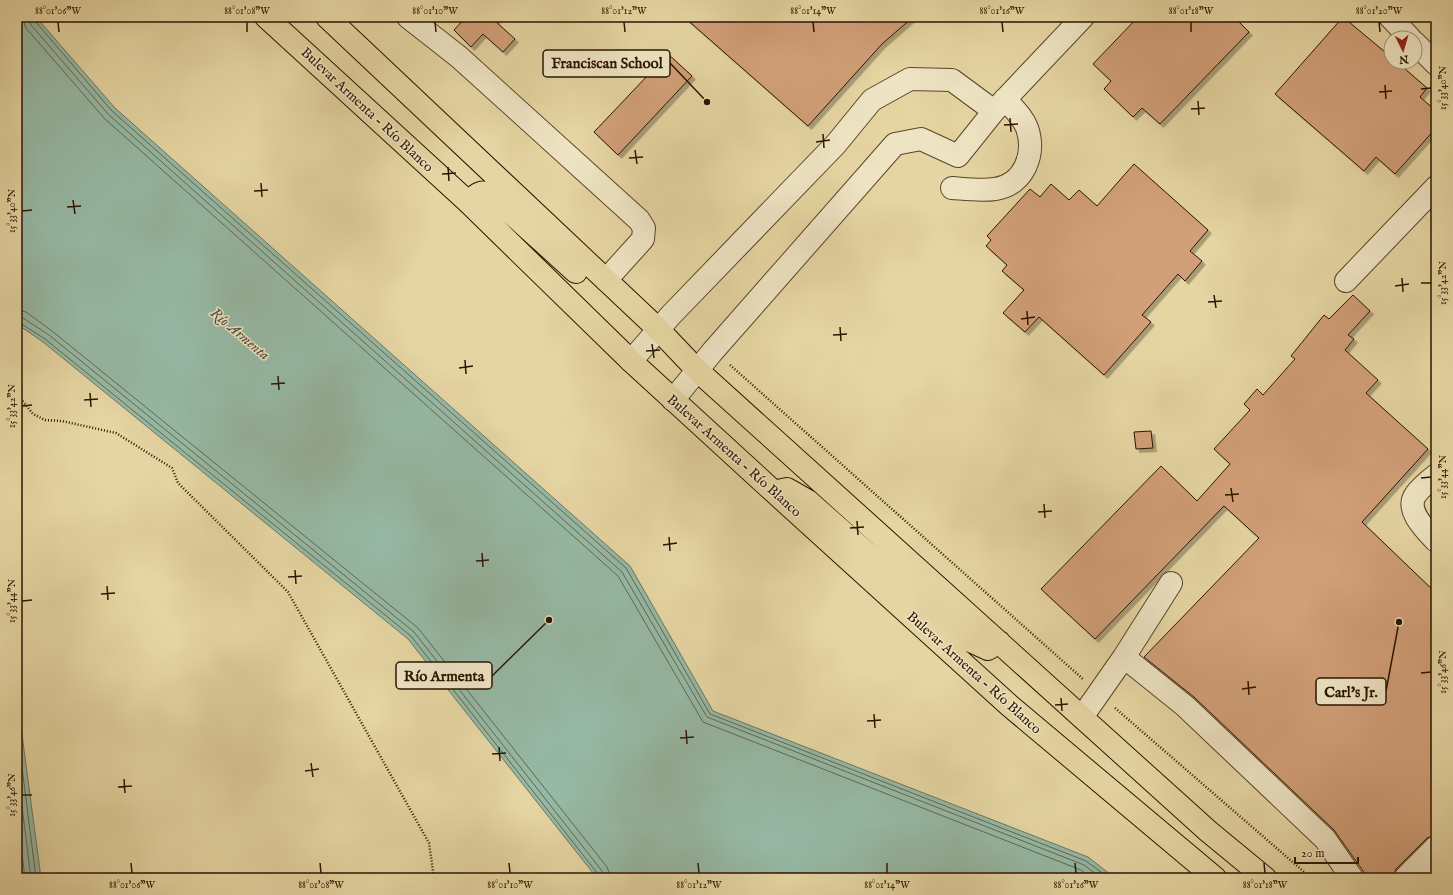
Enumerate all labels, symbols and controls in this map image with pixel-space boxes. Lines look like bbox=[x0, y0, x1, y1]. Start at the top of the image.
text: 88°01'06"W bbox=[35, 5, 81, 18]
text: 88°01'08"W bbox=[224, 5, 270, 18]
text: 88°01'10"W bbox=[412, 5, 458, 18]
text: 88°01'12"W bbox=[601, 5, 647, 18]
text: 88°01'14"W bbox=[790, 5, 836, 18]
text: 88°01'16"W bbox=[980, 5, 1025, 18]
text: 88°01'18"W bbox=[1169, 5, 1214, 18]
text: 88°01'20"W bbox=[1356, 5, 1403, 18]
north arrow bbox=[1383, 30, 1423, 70]
street label: Bulevar Armenta - Río Blanco bbox=[297, 44, 437, 177]
callout: Franciscan School bbox=[543, 50, 670, 77]
text: N bbox=[1398, 51, 1410, 66]
text: Franciscan School bbox=[551, 54, 664, 73]
text: 15°33'40"N bbox=[1437, 66, 1450, 110]
text: 15°33'40"N bbox=[6, 189, 19, 233]
text: 15°33'42"N bbox=[1437, 261, 1450, 305]
water label: Río Armenta bbox=[206, 304, 274, 365]
text: 15°33'42"N bbox=[6, 384, 19, 428]
street label: Bulevar Armenta - Río Blanco bbox=[663, 391, 805, 521]
text: 15°33'44"N bbox=[1437, 455, 1450, 499]
text: 15°33'44"N bbox=[6, 579, 19, 623]
street label: Bulevar Armenta - Río Blanco bbox=[903, 608, 1045, 738]
text: 15°33'46"N bbox=[1437, 650, 1450, 694]
callout: Río Armenta bbox=[396, 662, 492, 689]
text: Río Armenta bbox=[404, 667, 485, 686]
callout: Carl's Jr. bbox=[1316, 678, 1386, 705]
text: Carl's Jr. bbox=[1324, 683, 1378, 702]
text: 15°33'46"N bbox=[6, 773, 19, 817]
scale bar bbox=[1295, 839, 1358, 865]
text: 20 m bbox=[1301, 846, 1324, 861]
text: 88°01'06"W bbox=[109, 879, 155, 892]
text: 88°01'08"W bbox=[298, 879, 344, 892]
text: 88°01'10"W bbox=[487, 879, 533, 892]
text: 88°01'12"W bbox=[676, 879, 722, 892]
text: 88°01'14"W bbox=[864, 879, 910, 892]
text: 88°01'16"W bbox=[1054, 879, 1099, 892]
text: 88°01'18"W bbox=[1243, 879, 1288, 892]

